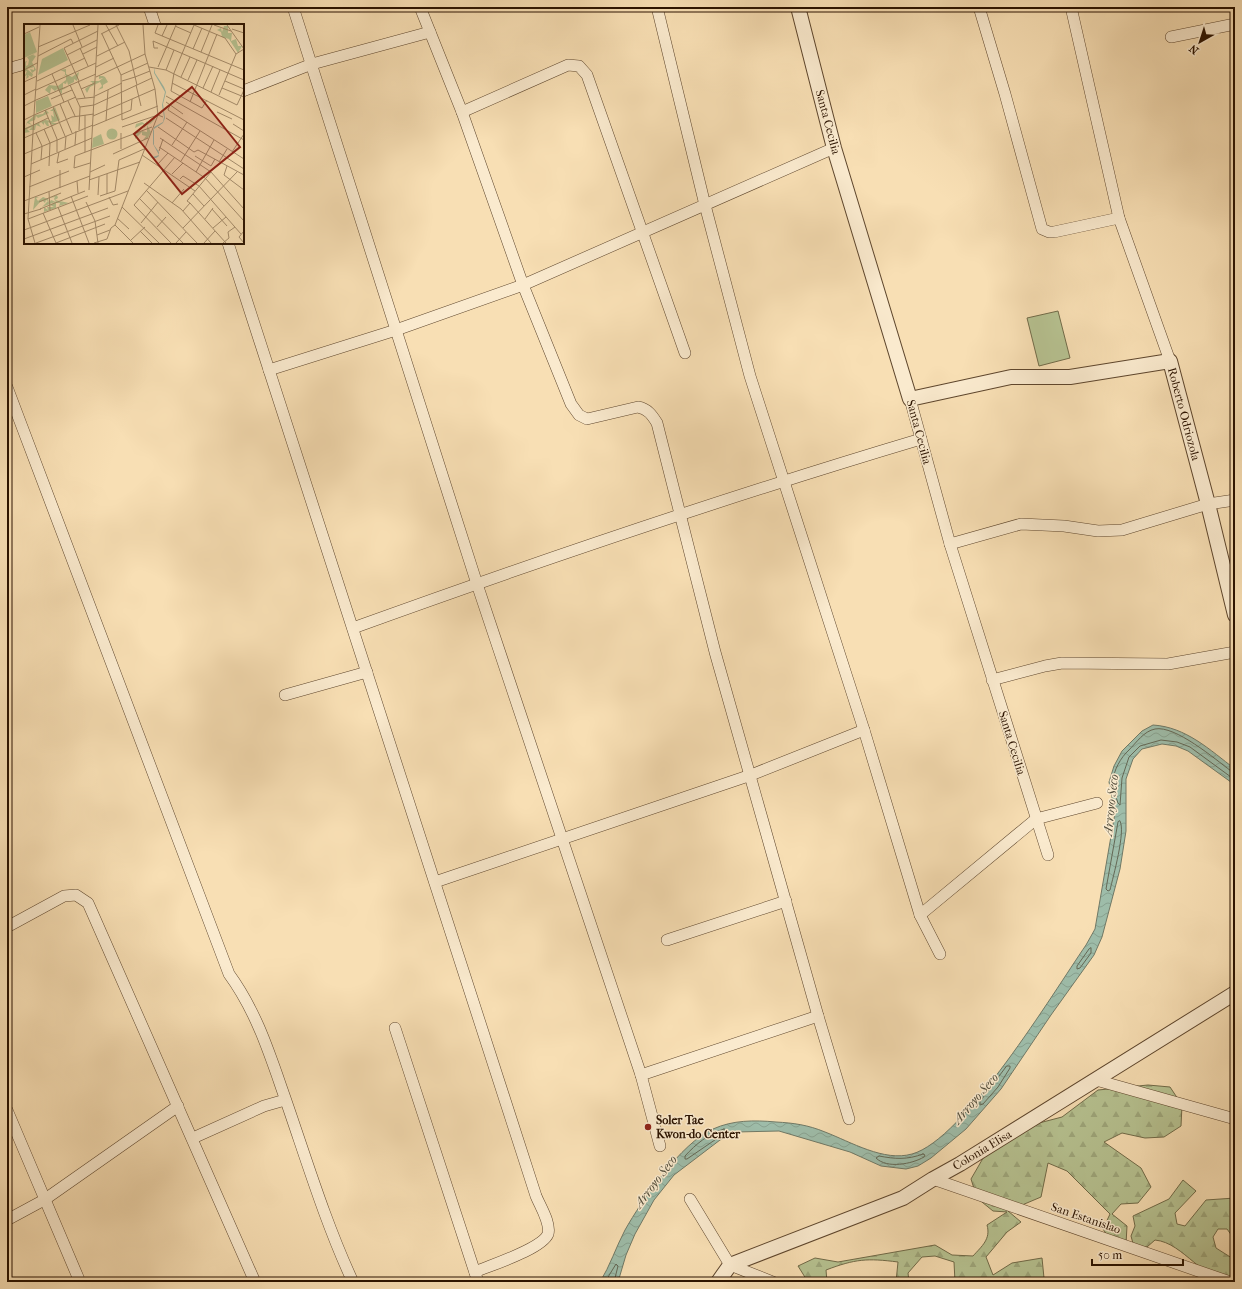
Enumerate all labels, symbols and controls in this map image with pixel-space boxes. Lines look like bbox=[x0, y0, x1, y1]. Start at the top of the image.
north arrow bbox=[1180, 22, 1220, 62]
inset map bbox=[24, 24, 244, 244]
text: N bbox=[1186, 41, 1201, 57]
street label: Santa Cecilia bbox=[813, 88, 843, 156]
street label: Roberto Odriozola bbox=[1165, 366, 1203, 462]
street label: Santa Cecilia bbox=[904, 398, 934, 466]
street label: Santa Cecilia bbox=[996, 709, 1029, 777]
water label: Arroyo Seco bbox=[1100, 773, 1121, 839]
water label: Arroyo Seco bbox=[948, 1070, 1002, 1128]
place label: Soler Tae Kwon-do Center bbox=[656, 1113, 741, 1141]
marker: Soler Tae Kwon-do Center bbox=[643, 1122, 653, 1132]
street label: Colonia Elisa bbox=[950, 1127, 1014, 1173]
water label: Arroyo Seco bbox=[630, 1152, 680, 1212]
street label: San Estanislao bbox=[1049, 1200, 1123, 1236]
scale bar bbox=[1092, 1241, 1183, 1267]
text: 50 m bbox=[1098, 1248, 1122, 1262]

